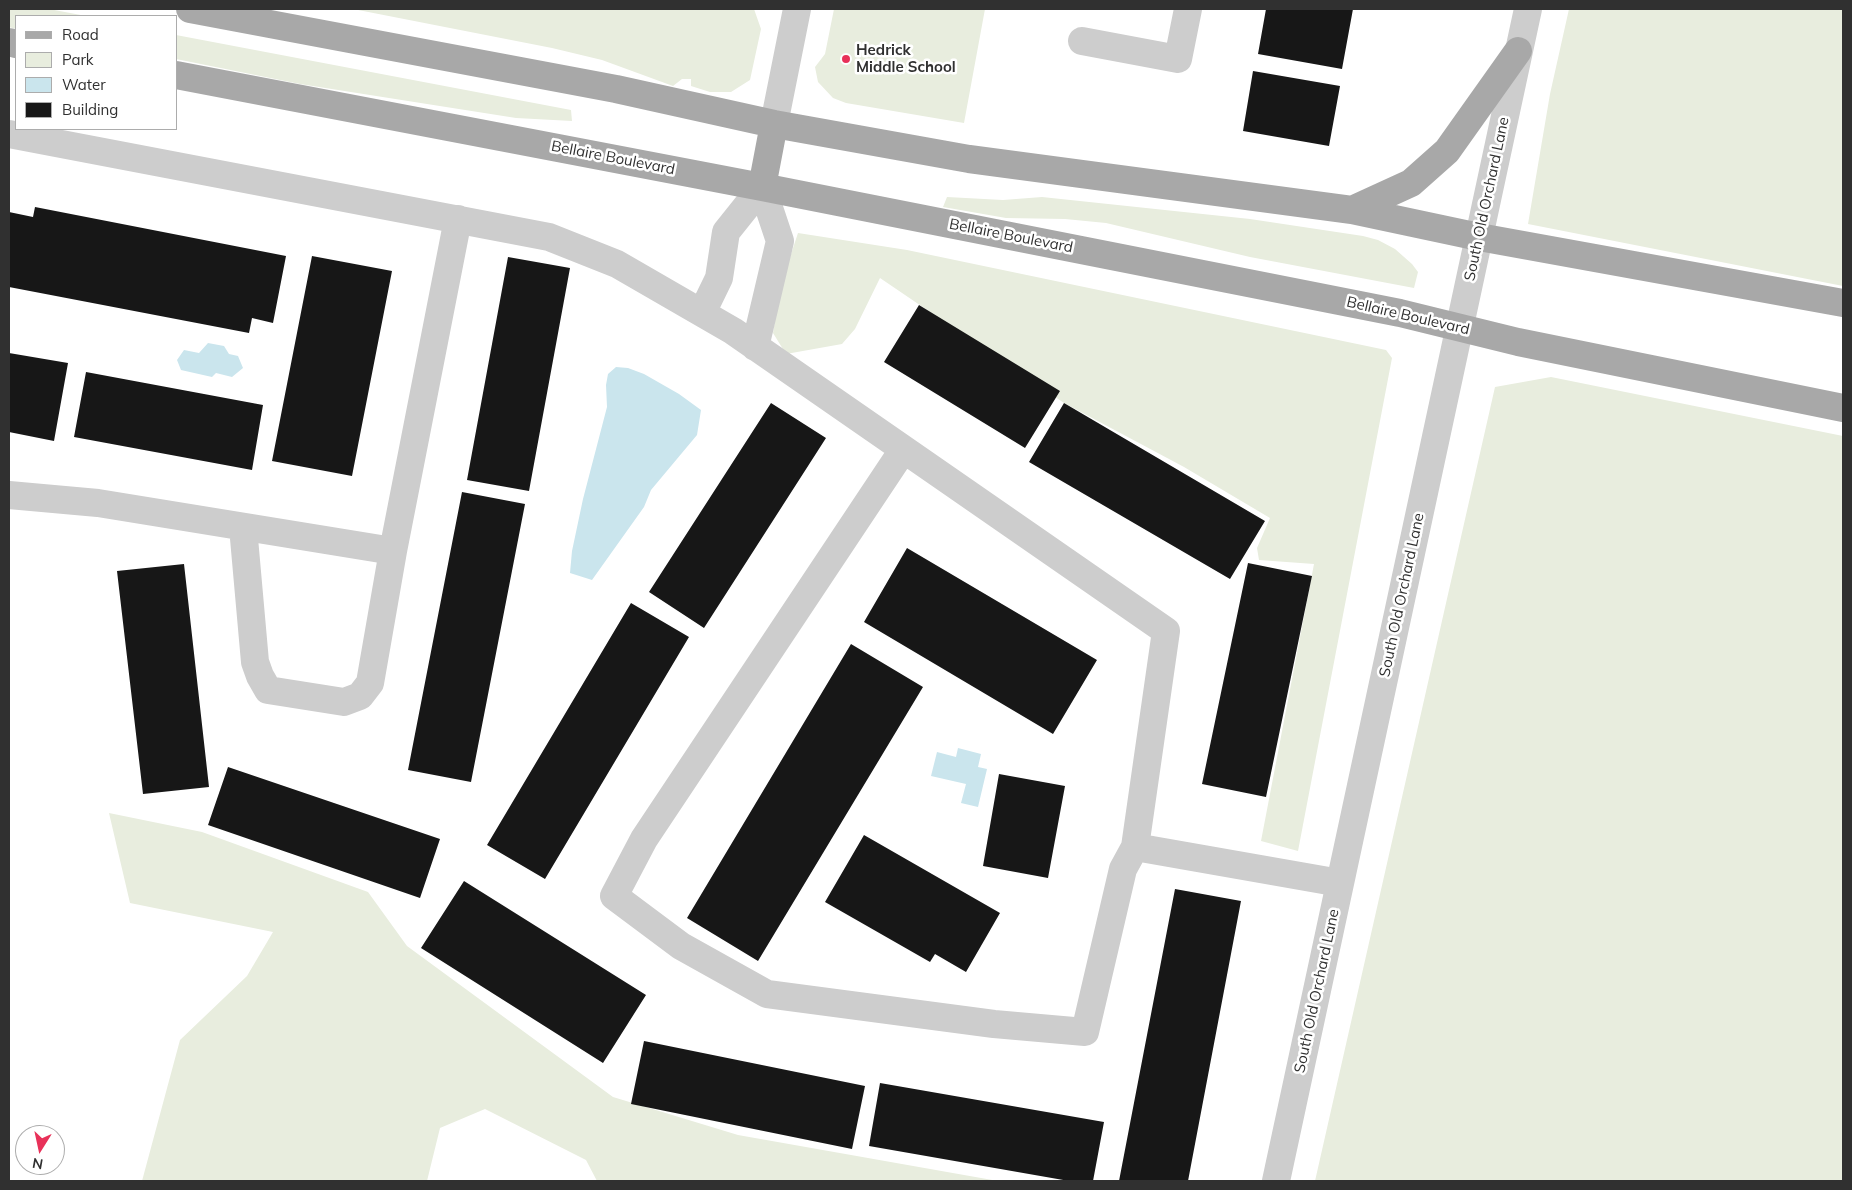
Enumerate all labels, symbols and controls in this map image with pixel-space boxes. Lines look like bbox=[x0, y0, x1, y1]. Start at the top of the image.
legend bbox=[15, 15, 178, 130]
text: Road bbox=[62, 25, 99, 44]
place label: Hedrick Middle School bbox=[856, 41, 956, 76]
text: Park bbox=[62, 50, 94, 69]
marker: Hedrick Middle School bbox=[840, 53, 852, 65]
text: Water bbox=[62, 75, 106, 94]
text: Building bbox=[62, 100, 118, 119]
street label: South Old Orchard Lane bbox=[1461, 115, 1513, 283]
street label: Bellaire Boulevard bbox=[550, 137, 676, 179]
street label: Bellaire Boulevard bbox=[948, 215, 1074, 257]
street label: Bellaire Boulevard bbox=[1345, 293, 1471, 339]
street label: South Old Orchard Lane bbox=[1376, 511, 1428, 679]
street label: South Old Orchard Lane bbox=[1291, 907, 1343, 1075]
north arrow bbox=[15, 1125, 65, 1175]
text: N bbox=[31, 1154, 44, 1174]

